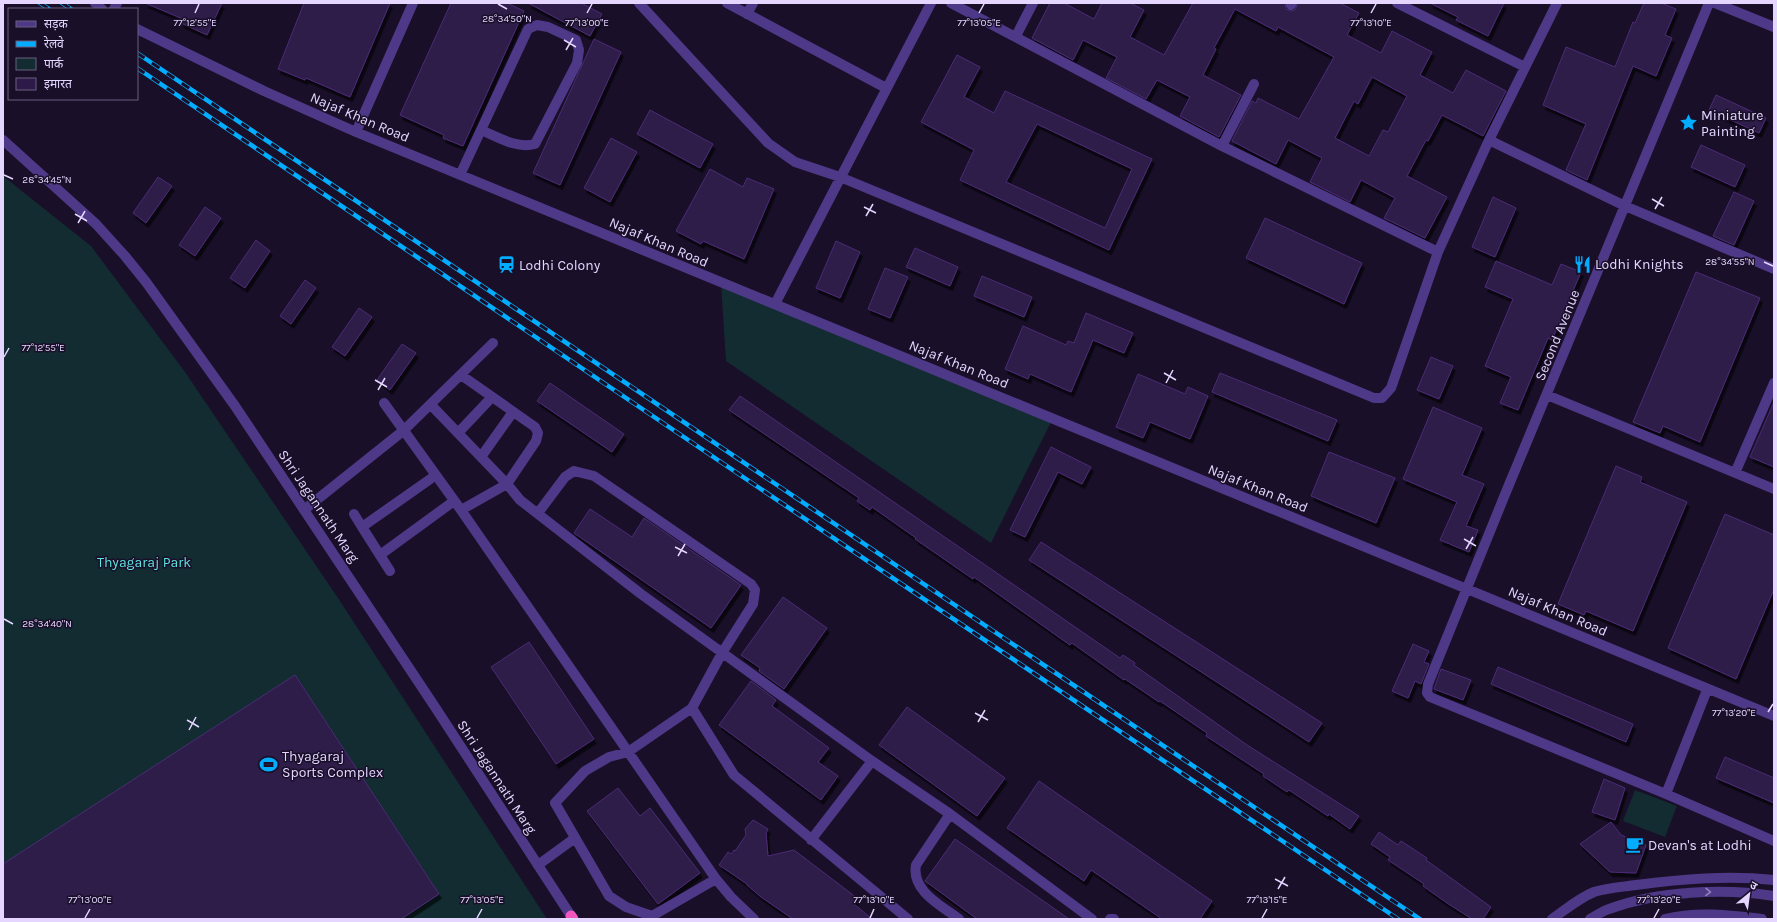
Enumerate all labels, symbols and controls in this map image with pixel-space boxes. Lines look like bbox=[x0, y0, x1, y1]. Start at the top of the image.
legend bbox=[8, 8, 138, 100]
text: 28°34'50"N bbox=[482, 13, 532, 25]
text: सड़क bbox=[44, 17, 69, 31]
text: 77°12'55"E bbox=[173, 17, 217, 29]
text: 77°13'00"E bbox=[565, 17, 609, 29]
text: 77°13'05"E bbox=[957, 17, 1001, 29]
text: 77°13'10"E bbox=[1350, 17, 1392, 29]
text: रेलवे bbox=[44, 36, 64, 51]
text: पार्क bbox=[44, 57, 64, 71]
text: इमारत bbox=[44, 77, 73, 91]
street label: Najaf Khan Road bbox=[308, 89, 412, 146]
place label: Miniature Painting bbox=[1701, 107, 1763, 140]
place icon: Miniature Painting bbox=[1678, 113, 1698, 133]
text: 28°34'45"N bbox=[22, 174, 72, 186]
street label: Najaf Khan Road bbox=[607, 214, 711, 271]
restaurant icon: Lodhi Knights bbox=[1572, 254, 1592, 274]
station icon: Lodhi Colony bbox=[496, 255, 516, 275]
place label: Lodhi Knights bbox=[1595, 256, 1684, 273]
text: 28°34'55"N bbox=[1705, 256, 1755, 268]
place label: Lodhi Colony bbox=[519, 257, 601, 274]
street label: Second Avenue bbox=[1531, 287, 1583, 383]
street label: Najaf Khan Road bbox=[906, 337, 1011, 392]
text: 77°12'55"E bbox=[21, 342, 65, 354]
street label: Shri Jagannath Marg bbox=[275, 447, 363, 566]
street label: Najaf Khan Road bbox=[1205, 461, 1310, 516]
park label: Thyagaraj Park bbox=[97, 554, 191, 571]
street label: Najaf Khan Road bbox=[1506, 583, 1610, 640]
text: 28°34'40"N bbox=[22, 618, 72, 630]
text: 77°13'20"E bbox=[1712, 707, 1756, 719]
street label: Shri Jagannath Marg bbox=[453, 717, 540, 837]
place label: Thyagaraj Sports Complex bbox=[282, 748, 383, 781]
sports icon: Thyagaraj Sports Complex bbox=[259, 754, 279, 774]
cafe icon: Devan's at Lodhi bbox=[1625, 835, 1645, 855]
place label: Devan's at Lodhi bbox=[1648, 837, 1752, 854]
north arrow bbox=[1729, 874, 1769, 914]
text: उ bbox=[1748, 878, 1760, 893]
one-way arrow bbox=[1705, 888, 1711, 896]
text: 77°13'00"E bbox=[68, 894, 112, 906]
text: 77°13'05"E bbox=[460, 894, 504, 906]
text: 77°13'10"E bbox=[853, 894, 895, 906]
text: 77°13'15"E bbox=[1247, 894, 1287, 906]
text: 77°13'20"E bbox=[1637, 894, 1681, 906]

